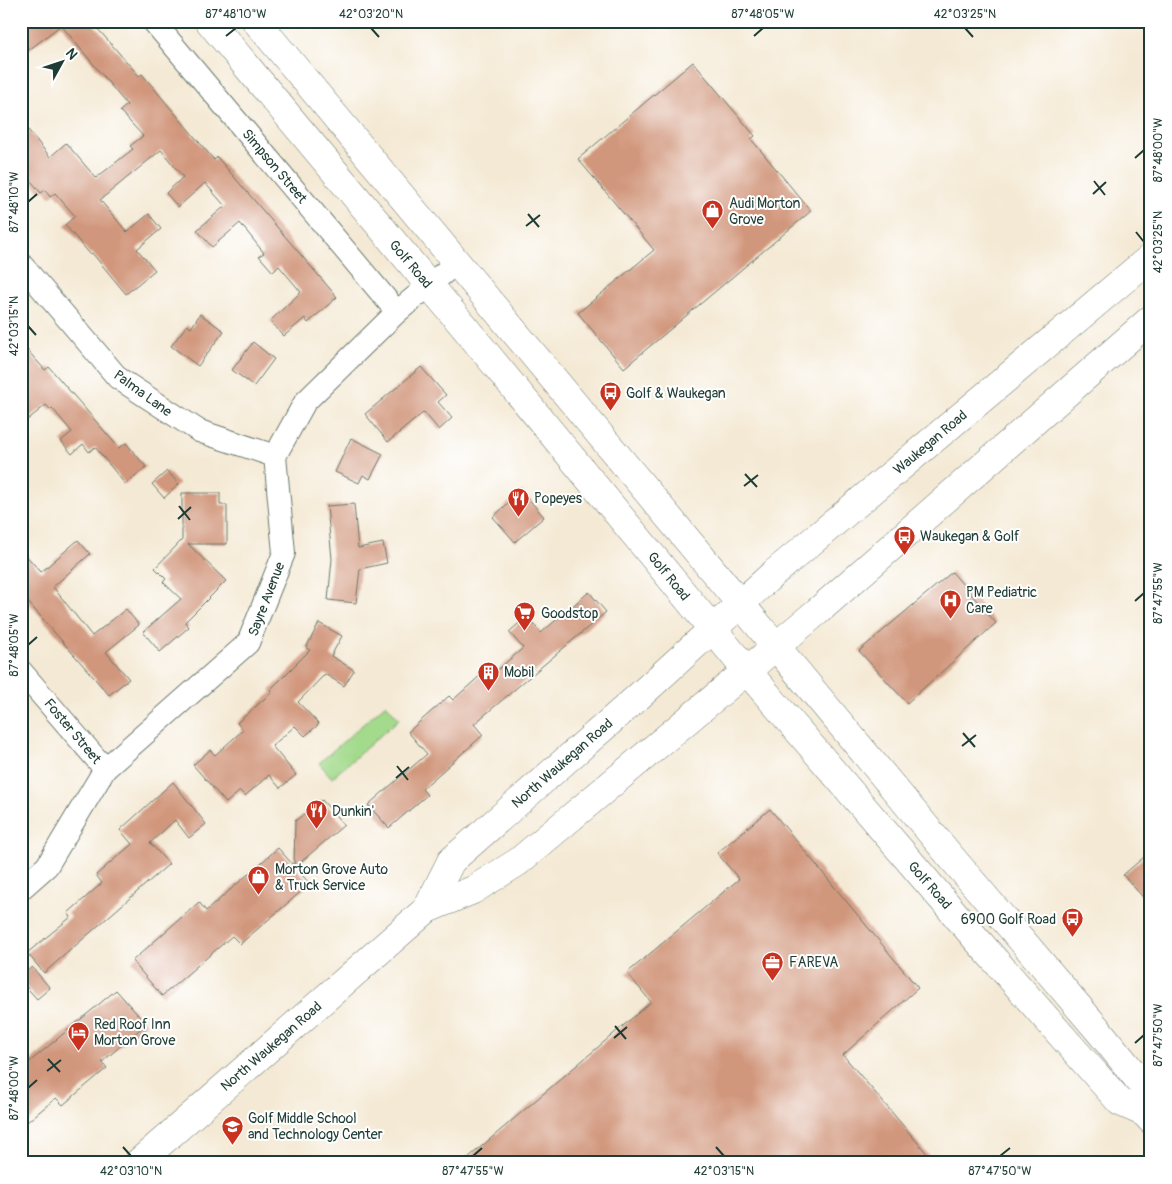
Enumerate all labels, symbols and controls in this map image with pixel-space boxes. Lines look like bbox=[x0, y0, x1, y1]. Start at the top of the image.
text: 87°48'10"W bbox=[205, 7, 267, 22]
text: 42°03'20"N bbox=[339, 7, 403, 22]
text: 87°48'05"W bbox=[732, 7, 794, 22]
text: 42°03'25"N bbox=[934, 7, 996, 22]
north arrow bbox=[38, 38, 88, 88]
text: N bbox=[62, 45, 81, 63]
text: 87°48'00"W bbox=[1151, 118, 1166, 182]
street label: Simpson Street bbox=[239, 126, 311, 207]
text: 87°48'10"W bbox=[7, 171, 22, 233]
place label: Audi Morton Grove bbox=[729, 195, 801, 228]
shop icon: Audi Morton Grove bbox=[701, 199, 725, 230]
text: 42°03'25"N bbox=[1151, 211, 1166, 273]
street label: Golf Road bbox=[386, 237, 436, 292]
text: 42°03'15"N bbox=[7, 296, 22, 356]
street label: Palma Lane bbox=[110, 367, 175, 420]
bus stop icon: Golf & Waukegan bbox=[598, 381, 622, 412]
place label: Golf & Waukegan bbox=[626, 385, 726, 402]
street label: Waukegan Road bbox=[890, 407, 971, 478]
restaurant icon: Popeyes bbox=[506, 486, 530, 517]
place label: Popeyes bbox=[534, 490, 583, 507]
bus stop icon: Waukegan & Golf bbox=[892, 524, 916, 555]
place label: Waukegan & Golf bbox=[920, 528, 1020, 545]
street label: Golf Road bbox=[644, 548, 694, 604]
street label: Sayre Avenue bbox=[244, 559, 288, 639]
text: 87°47'55"W bbox=[1151, 562, 1166, 624]
place label: PM Pediatric Care bbox=[966, 584, 1037, 617]
hospital icon: PM Pediatric Care bbox=[938, 588, 962, 619]
supermarket icon: Goodstop bbox=[513, 601, 537, 632]
place label: Goodstop bbox=[541, 605, 599, 622]
text: 87°48'05"W bbox=[7, 614, 22, 676]
building icon: Mobil bbox=[476, 660, 500, 691]
place label: Mobil bbox=[504, 664, 534, 681]
street label: Foster Street bbox=[40, 695, 105, 768]
street label: North Waukegan Road bbox=[508, 715, 616, 812]
restaurant icon: Dunkin' bbox=[304, 799, 328, 830]
place label: Dunkin' bbox=[332, 803, 374, 820]
street label: Golf Road bbox=[904, 858, 955, 913]
place label: Morton Grove Auto & Truck Service bbox=[275, 861, 389, 894]
shop icon: Morton Grove Auto & Truck Service bbox=[247, 865, 271, 896]
bus stop icon: 6900 Golf Road bbox=[1060, 907, 1084, 938]
place label: 6900 Golf Road bbox=[961, 911, 1056, 928]
office icon: FAREVA bbox=[761, 950, 785, 981]
place label: FAREVA bbox=[789, 954, 838, 971]
street label: North Waukegan Road bbox=[217, 998, 325, 1095]
text: 87°47'50"W bbox=[1151, 1003, 1166, 1067]
place label: Red Roof Inn Morton Grove bbox=[94, 1016, 175, 1049]
hotel icon: Red Roof Inn Morton Grove bbox=[66, 1020, 90, 1051]
text: 87°48'00"W bbox=[7, 1056, 22, 1120]
place label: Golf Middle School and Technology Center bbox=[248, 1110, 383, 1143]
school or university icon: Golf Middle School and Technology Center bbox=[220, 1114, 244, 1145]
text: 42°03'10"N bbox=[100, 1164, 162, 1179]
text: 87°47'55"W bbox=[442, 1164, 504, 1179]
text: 42°03'15"N bbox=[694, 1164, 754, 1179]
text: 87°47'50"W bbox=[968, 1164, 1032, 1179]

